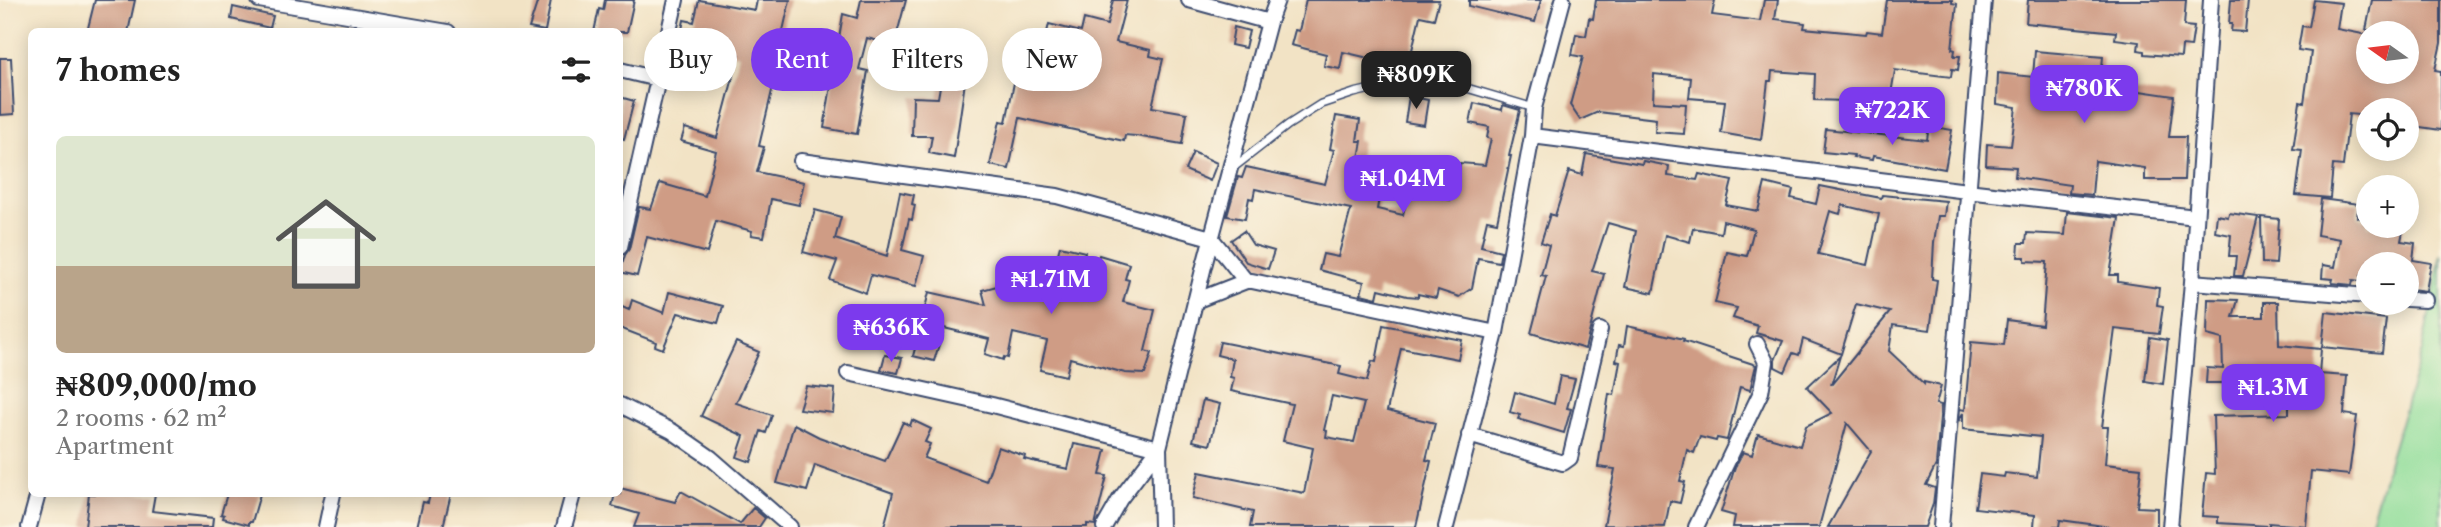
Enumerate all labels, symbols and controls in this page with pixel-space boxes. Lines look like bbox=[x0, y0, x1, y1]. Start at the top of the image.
north arrow bbox=[2356, 21, 2418, 84]
map controls bbox=[2356, 21, 2419, 315]
chip: Buy bbox=[644, 28, 737, 91]
chip: Rent bbox=[751, 28, 853, 91]
chip: Filters bbox=[867, 28, 988, 91]
chip: New bbox=[1002, 28, 1102, 91]
icon: filters bbox=[557, 51, 595, 89]
text: 7 homes bbox=[56, 52, 181, 89]
pin: ₦809K bbox=[1367, 52, 1465, 111]
text: ₦809K bbox=[1377, 60, 1455, 88]
pin: ₦780K bbox=[2035, 66, 2133, 125]
text: ₦780K bbox=[2046, 74, 2122, 102]
pin: ₦722K bbox=[1843, 88, 1941, 147]
text: ₦722K bbox=[1855, 96, 1929, 124]
button: locate bbox=[2356, 98, 2419, 161]
pin: ₦1.04M bbox=[1346, 156, 1460, 215]
text: ₦1.04M bbox=[1360, 164, 1446, 192]
button: + bbox=[2356, 175, 2419, 238]
icon: home bbox=[263, 181, 389, 307]
button: − bbox=[2356, 252, 2419, 315]
pin: ₦1.71M bbox=[994, 256, 1108, 316]
text: ₦1.71M bbox=[1011, 265, 1091, 293]
pin: ₦636K bbox=[842, 304, 940, 364]
text: ₦636K bbox=[853, 313, 929, 341]
pin: ₦1.3M bbox=[2224, 364, 2322, 424]
text: ₦809,000/mo bbox=[56, 367, 257, 404]
text: ₦1.3M bbox=[2238, 373, 2308, 401]
text: 2 rooms · 62 m² bbox=[56, 404, 227, 432]
text: Apartment bbox=[56, 432, 174, 460]

